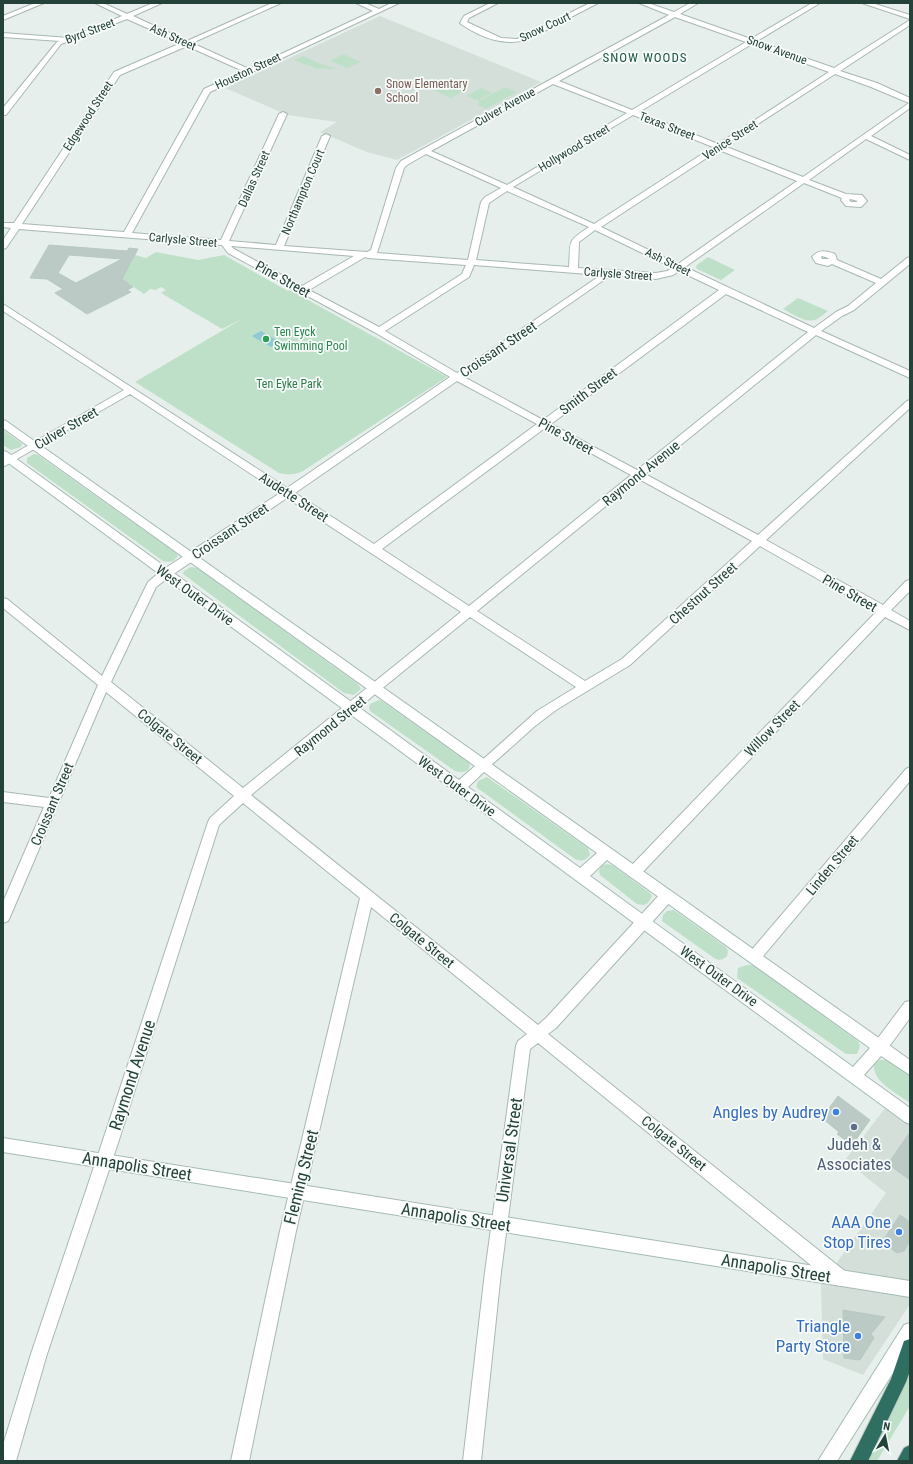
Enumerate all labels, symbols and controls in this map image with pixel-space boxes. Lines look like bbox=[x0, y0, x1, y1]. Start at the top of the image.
street label: Snow Court bbox=[517, 9, 573, 45]
street label: Byrd Street bbox=[63, 15, 117, 47]
street label: Ash Street bbox=[148, 21, 199, 54]
street label: Snow Avenue bbox=[745, 33, 809, 68]
street label: Houston Street bbox=[213, 49, 283, 92]
district label: SNOW WOODS bbox=[602, 50, 688, 65]
place label: Snow Elementary School bbox=[386, 77, 468, 105]
street label: Edgewood Street bbox=[60, 78, 116, 153]
street label: Culver Avenue bbox=[472, 84, 538, 129]
marker: Snow Elementary School bbox=[373, 86, 383, 96]
street label: Texas Street bbox=[637, 109, 697, 143]
street label: Venice Street bbox=[700, 117, 760, 163]
street label: Hollywood Street bbox=[536, 121, 613, 175]
street label: Northampton Court bbox=[279, 147, 328, 237]
street label: Dallas Street bbox=[235, 148, 273, 209]
street label: Carlysle Street bbox=[148, 230, 218, 250]
street label: Ash Street bbox=[643, 245, 694, 279]
street label: Pine Street bbox=[253, 257, 313, 301]
street label: Carlysle Street bbox=[583, 265, 653, 283]
street label: Croissant Street bbox=[457, 318, 539, 380]
place label: Ten Eyck Swimming Pool bbox=[274, 325, 347, 353]
marker: Ten Eyck Swimming Pool bbox=[261, 334, 271, 344]
street label: Smith Street bbox=[556, 364, 620, 418]
park label: Ten Eyke Park bbox=[256, 377, 322, 391]
street label: Culver Street bbox=[31, 403, 101, 453]
street label: Pine Street bbox=[536, 414, 596, 458]
street label: Raymond Avenue bbox=[599, 437, 683, 509]
street label: Audette Street bbox=[256, 469, 332, 525]
street label: Croissant Street bbox=[189, 500, 271, 562]
street label: Chestnut Street bbox=[666, 558, 740, 628]
street label: West Outer Drive bbox=[153, 561, 237, 629]
street label: Pine Street bbox=[820, 571, 880, 615]
street label: Raymond Street bbox=[291, 692, 369, 760]
street label: Willow Street bbox=[741, 696, 803, 760]
street label: Colgate Street bbox=[134, 705, 206, 767]
street label: West Outer Drive bbox=[415, 752, 499, 820]
street label: Croissant Street bbox=[27, 760, 77, 848]
street label: Linden Street bbox=[802, 832, 862, 898]
street label: Colgate Street bbox=[386, 909, 458, 971]
street label: West Outer Drive bbox=[677, 942, 761, 1010]
street label: Raymond Avenue bbox=[105, 1017, 159, 1133]
street label: Universal Street bbox=[492, 1096, 526, 1204]
place label: Angles by Audrey bbox=[712, 1102, 828, 1122]
marker: Angles by Audrey bbox=[831, 1107, 841, 1117]
street label: Colgate Street bbox=[638, 1112, 710, 1174]
marker: Judeh & Associates bbox=[849, 1122, 859, 1132]
street label: Fleming Street bbox=[280, 1127, 322, 1227]
place label: Judeh & Associates bbox=[817, 1134, 891, 1174]
street label: Annapolis Street bbox=[81, 1147, 193, 1185]
street label: Annapolis Street bbox=[400, 1198, 512, 1236]
place label: AAA One Stop Tires bbox=[823, 1212, 891, 1252]
marker: AAA One Stop Tires bbox=[894, 1227, 904, 1237]
street label: Annapolis Street bbox=[720, 1249, 832, 1287]
place label: Triangle Party Store bbox=[776, 1316, 850, 1356]
marker: Triangle Party Store bbox=[853, 1331, 863, 1341]
north arrow bbox=[865, 1416, 905, 1456]
text: N bbox=[882, 1420, 891, 1434]

